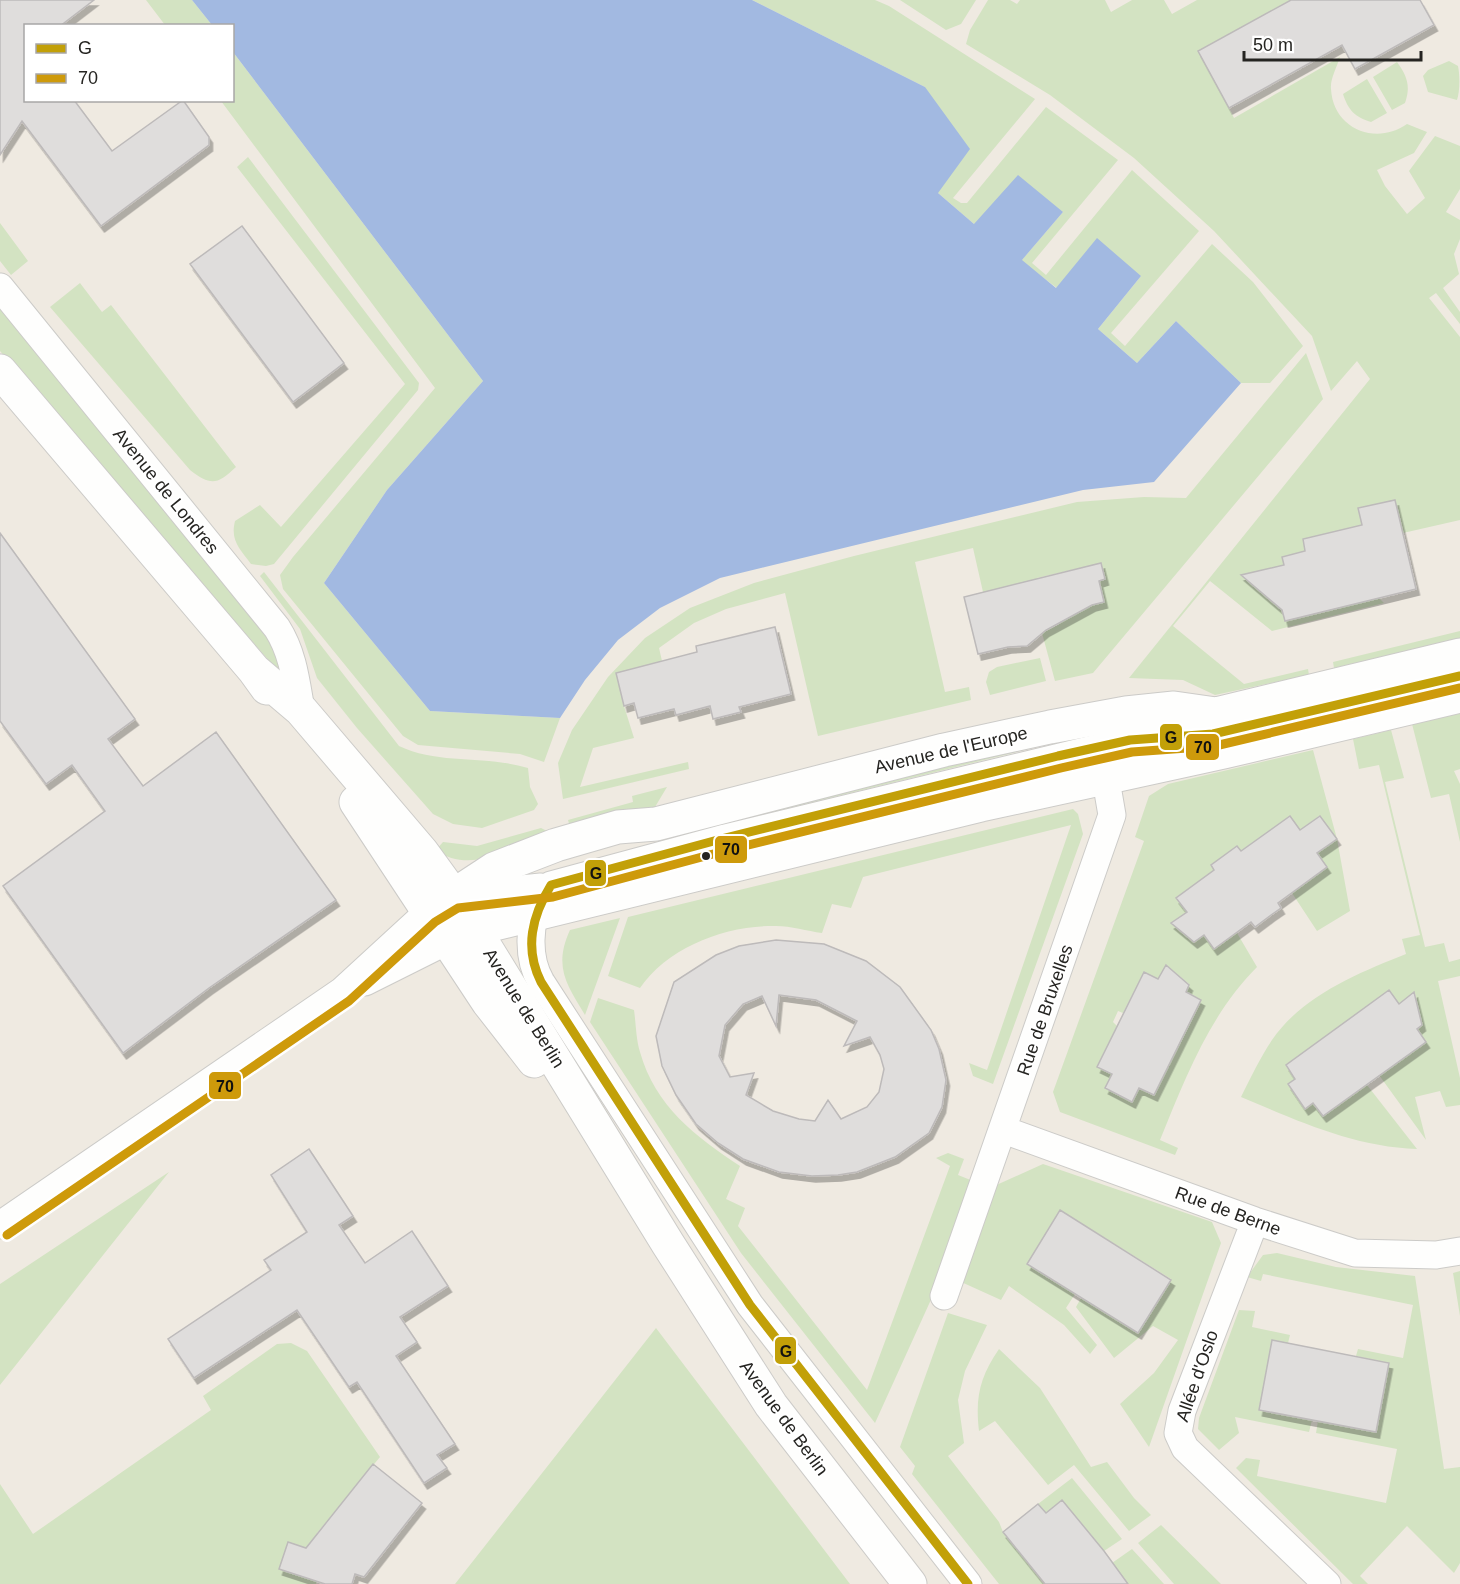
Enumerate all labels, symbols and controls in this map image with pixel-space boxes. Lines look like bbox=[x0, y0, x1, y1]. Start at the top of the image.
legend bbox=[24, 24, 234, 102]
scale bar bbox=[1244, 24, 1421, 62]
text: 50 m bbox=[1253, 35, 1293, 55]
text: G bbox=[78, 38, 92, 58]
text: 70 bbox=[78, 68, 98, 88]
street label: Avenue de Londres bbox=[109, 424, 223, 558]
street label: Avenue de l'Europe bbox=[873, 723, 1029, 777]
line badge: G bbox=[1159, 723, 1183, 751]
text: G bbox=[1165, 729, 1177, 746]
line badge: 70 bbox=[1185, 733, 1220, 761]
text: 70 bbox=[1194, 739, 1212, 756]
line badge: 70 bbox=[714, 835, 748, 864]
text: 70 bbox=[722, 841, 740, 858]
unlabelled marker bbox=[700, 850, 712, 862]
line badge: G bbox=[584, 859, 607, 887]
text: G bbox=[590, 865, 602, 882]
street label: Rue de Bruxelles bbox=[1013, 942, 1077, 1078]
street label: Avenue de Berlin bbox=[479, 945, 569, 1071]
line badge: 70 bbox=[208, 1071, 242, 1100]
text: 70 bbox=[216, 1078, 234, 1095]
street label: Rue de Berne bbox=[1172, 1183, 1284, 1239]
street label: Allée d'Oslo bbox=[1172, 1328, 1222, 1424]
line badge: G bbox=[774, 1336, 797, 1365]
text: G bbox=[780, 1343, 792, 1360]
street label: Avenue de Berlin bbox=[736, 1357, 832, 1479]

